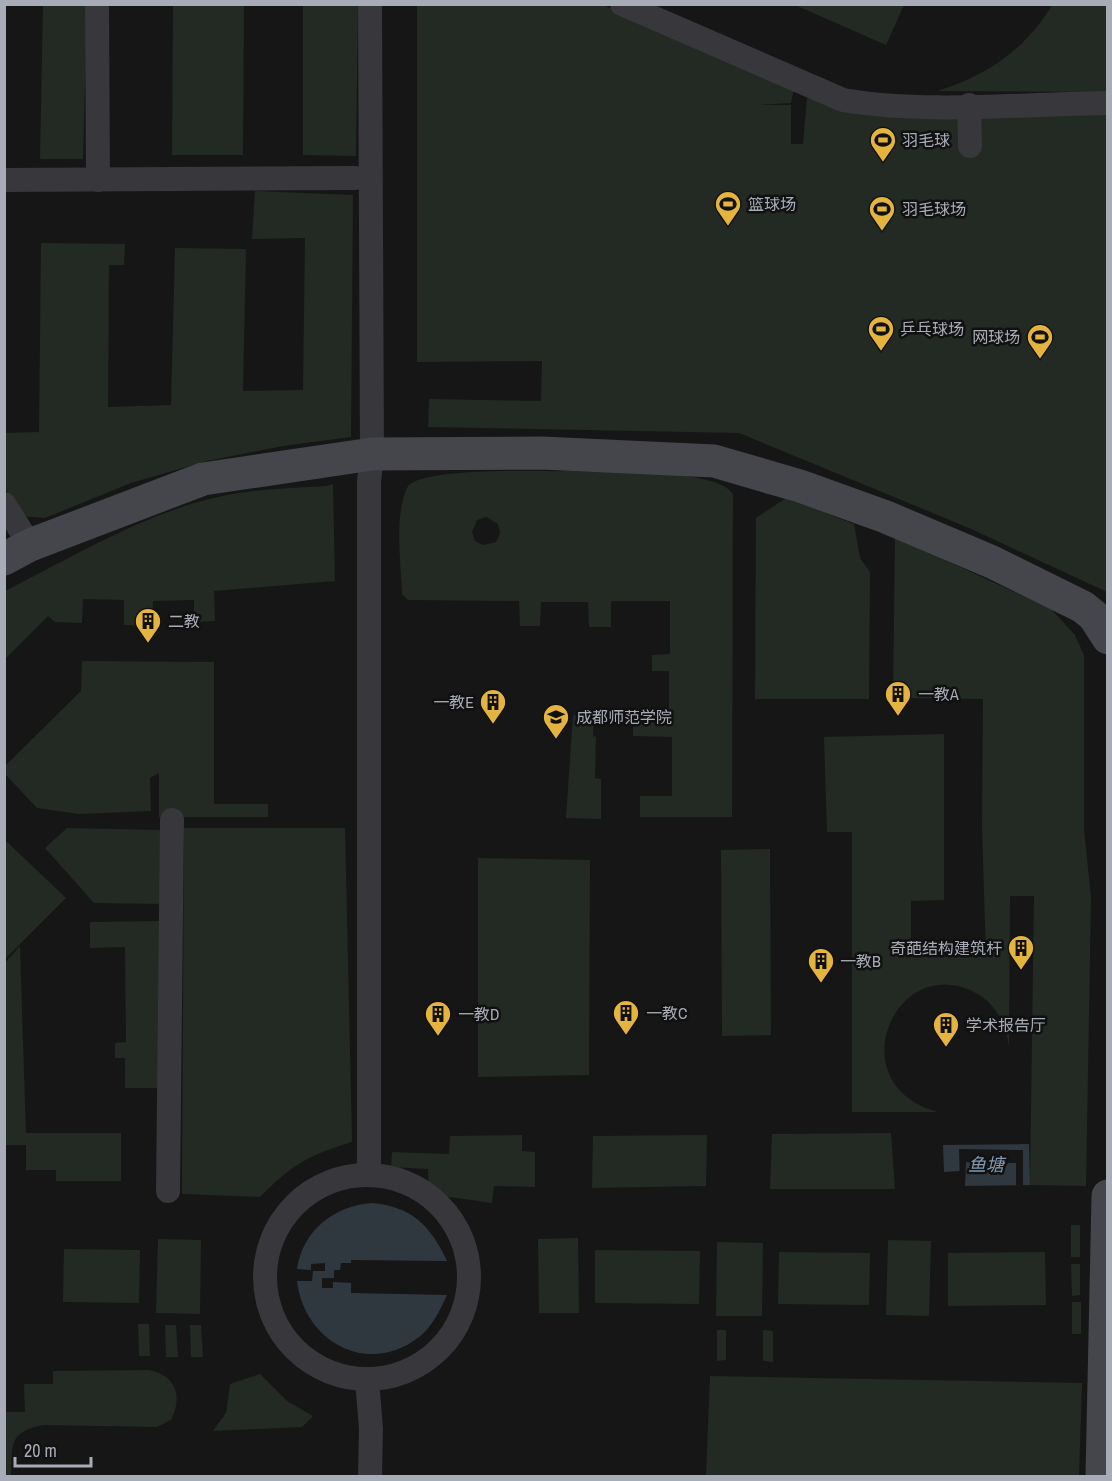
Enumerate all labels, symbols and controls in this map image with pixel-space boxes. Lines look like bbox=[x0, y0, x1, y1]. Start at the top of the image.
sports icon: 羽毛球 bbox=[868, 125, 898, 163]
place label: 羽毛球 bbox=[902, 129, 950, 151]
sports icon: 篮球场 bbox=[713, 189, 743, 227]
place label: 篮球场 bbox=[748, 193, 796, 215]
sports icon: 羽毛球场 bbox=[867, 194, 897, 232]
place label: 羽毛球场 bbox=[902, 198, 966, 220]
sports icon: 乒乓球场 bbox=[866, 314, 896, 352]
place label: 乒乓球场 bbox=[900, 318, 964, 340]
sports icon: 网球场 bbox=[1025, 322, 1055, 360]
place label: 网球场 bbox=[972, 326, 1020, 348]
building icon: 二教 bbox=[133, 606, 163, 644]
place label: 二教 bbox=[168, 610, 200, 632]
building icon: 一教A bbox=[883, 679, 913, 717]
place label: 一教A bbox=[918, 683, 959, 705]
building icon: 一教E bbox=[478, 687, 508, 725]
place label: 一教E bbox=[433, 691, 474, 713]
school or university icon: 成都师范学院 bbox=[541, 702, 571, 740]
place label: 成都师范学院 bbox=[576, 706, 672, 728]
building icon: 奇葩结构建筑杆 bbox=[1006, 933, 1036, 971]
place label: 奇葩结构建筑杆 bbox=[890, 937, 1002, 959]
building icon: 一教B bbox=[806, 946, 836, 984]
place label: 一教B bbox=[840, 950, 881, 972]
building icon: 一教C bbox=[611, 998, 641, 1036]
building icon: 一教D bbox=[423, 999, 453, 1037]
place label: 一教C bbox=[646, 1002, 687, 1024]
place label: 一教D bbox=[458, 1003, 499, 1025]
building icon: 学术报告厅 bbox=[931, 1010, 961, 1048]
place label: 学术报告厅 bbox=[966, 1014, 1046, 1036]
water label: 鱼塘 bbox=[968, 1152, 1007, 1177]
scale bar bbox=[15, 1430, 92, 1468]
text: 20 m bbox=[24, 1438, 57, 1463]

